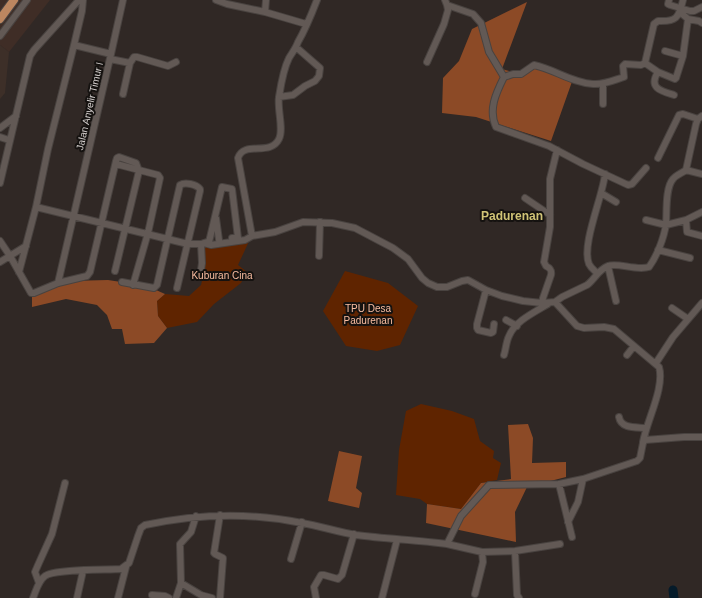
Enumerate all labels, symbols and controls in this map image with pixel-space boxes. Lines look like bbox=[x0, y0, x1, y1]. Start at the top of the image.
street label: Jalan Anyelir Timur I bbox=[74, 61, 105, 151]
district label: Padurenan bbox=[481, 209, 543, 223]
park label: Kuburan Cina bbox=[191, 270, 253, 281]
park label: TPU Desa Padurenan bbox=[344, 303, 392, 326]

